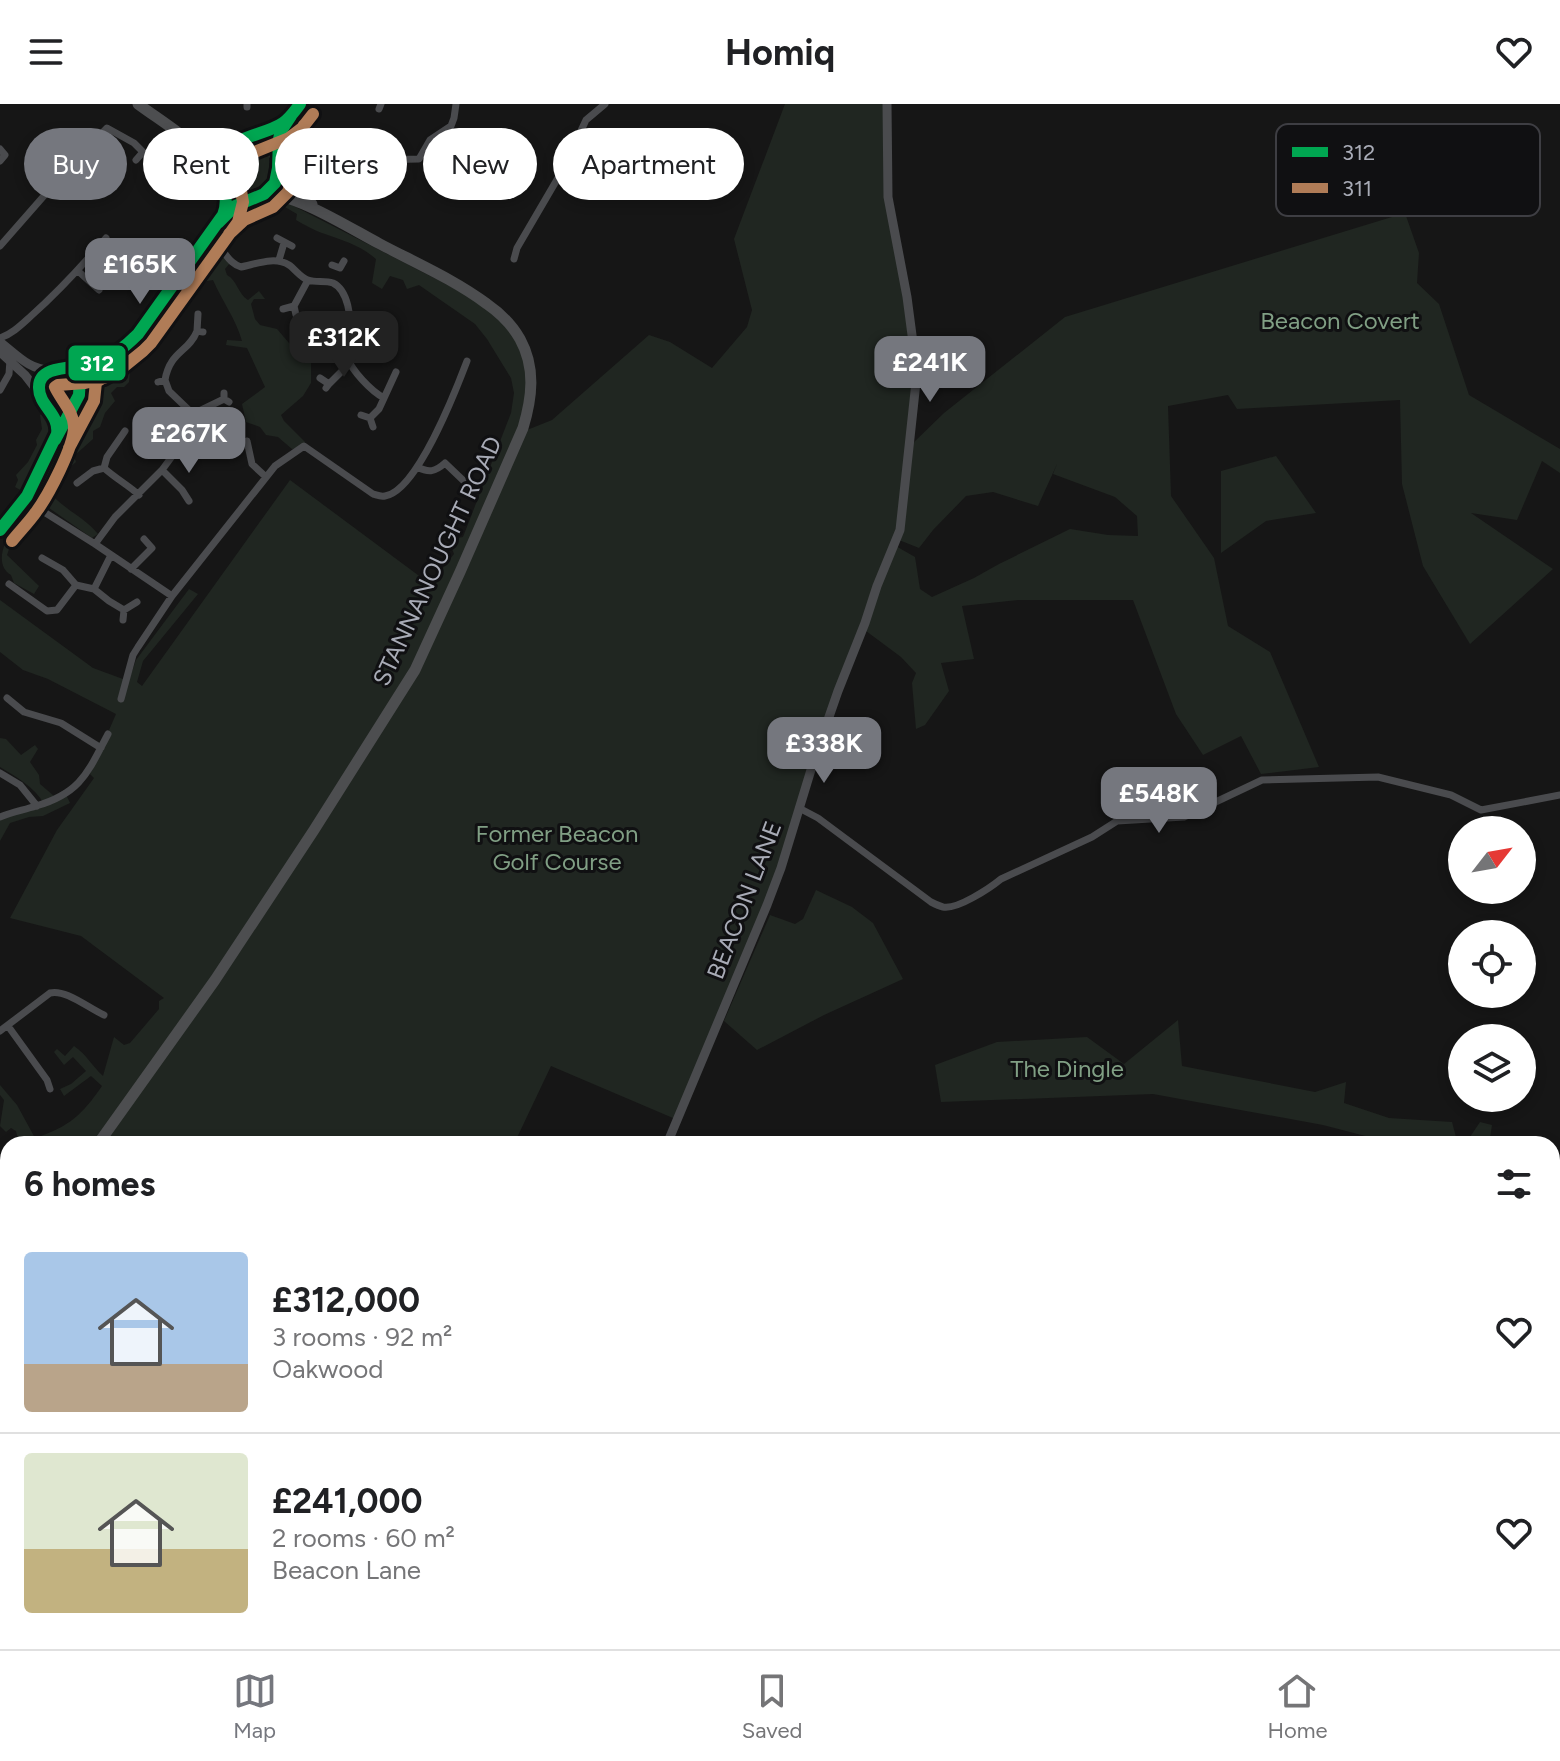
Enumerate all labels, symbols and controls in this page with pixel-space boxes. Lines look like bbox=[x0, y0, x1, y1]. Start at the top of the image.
icon: menu bbox=[24, 30, 68, 74]
icon: heart bbox=[1492, 30, 1536, 74]
text: Homiq bbox=[725, 31, 835, 74]
legend bbox=[1276, 124, 1540, 216]
chip: Buy bbox=[24, 128, 127, 200]
chip: Rent bbox=[143, 128, 259, 200]
chip: Filters bbox=[275, 128, 407, 200]
chip: New bbox=[423, 128, 537, 200]
chip: Apartment bbox=[553, 128, 744, 200]
text: 312 bbox=[1342, 139, 1375, 166]
text: 311 bbox=[1342, 175, 1372, 202]
pin: £165K bbox=[84, 238, 196, 306]
text: £165K bbox=[103, 248, 177, 280]
park label: Beacon Covert bbox=[1260, 306, 1420, 335]
pin: £312K bbox=[288, 311, 400, 379]
text: £312K bbox=[307, 321, 381, 353]
pin: £241K bbox=[874, 336, 986, 404]
line badge: 312 bbox=[67, 344, 127, 382]
text: £241K bbox=[892, 346, 968, 378]
text: 312 bbox=[80, 350, 114, 377]
pin: £267K bbox=[133, 407, 245, 475]
text: £267K bbox=[150, 417, 228, 449]
street label: STANNANOUGHT ROAD bbox=[366, 432, 508, 690]
pin: £338K bbox=[768, 717, 880, 785]
text: £338K bbox=[785, 727, 863, 759]
pin: £548K bbox=[1103, 767, 1215, 835]
text: £548K bbox=[1119, 777, 1199, 809]
north arrow bbox=[1448, 816, 1536, 904]
map controls bbox=[1448, 816, 1536, 1112]
street label: BEACON LANE bbox=[701, 817, 787, 983]
park label: Former Beacon Golf Course bbox=[476, 819, 638, 876]
button: locate bbox=[1448, 920, 1536, 1008]
button: layers bbox=[1448, 1024, 1536, 1112]
park label: The Dingle bbox=[1010, 1054, 1124, 1083]
icon: filters bbox=[1492, 1162, 1536, 1206]
text: 6 homes bbox=[24, 1164, 155, 1205]
text: £312,000 bbox=[272, 1280, 420, 1321]
icon: home bbox=[88, 1284, 184, 1380]
icon: heart bbox=[1492, 1310, 1536, 1354]
text: 3 rooms · 92 m² bbox=[272, 1321, 452, 1353]
text: Oakwood bbox=[272, 1353, 384, 1385]
text: £241,000 bbox=[272, 1481, 423, 1522]
icon: home bbox=[88, 1485, 184, 1581]
icon: heart bbox=[1492, 1511, 1536, 1555]
text: 2 rooms · 60 m² bbox=[272, 1522, 455, 1554]
text: Beacon Lane bbox=[272, 1554, 421, 1586]
tab: Map bbox=[233, 1669, 277, 1744]
tab: Saved bbox=[742, 1669, 802, 1744]
tab: Home bbox=[1267, 1669, 1327, 1744]

